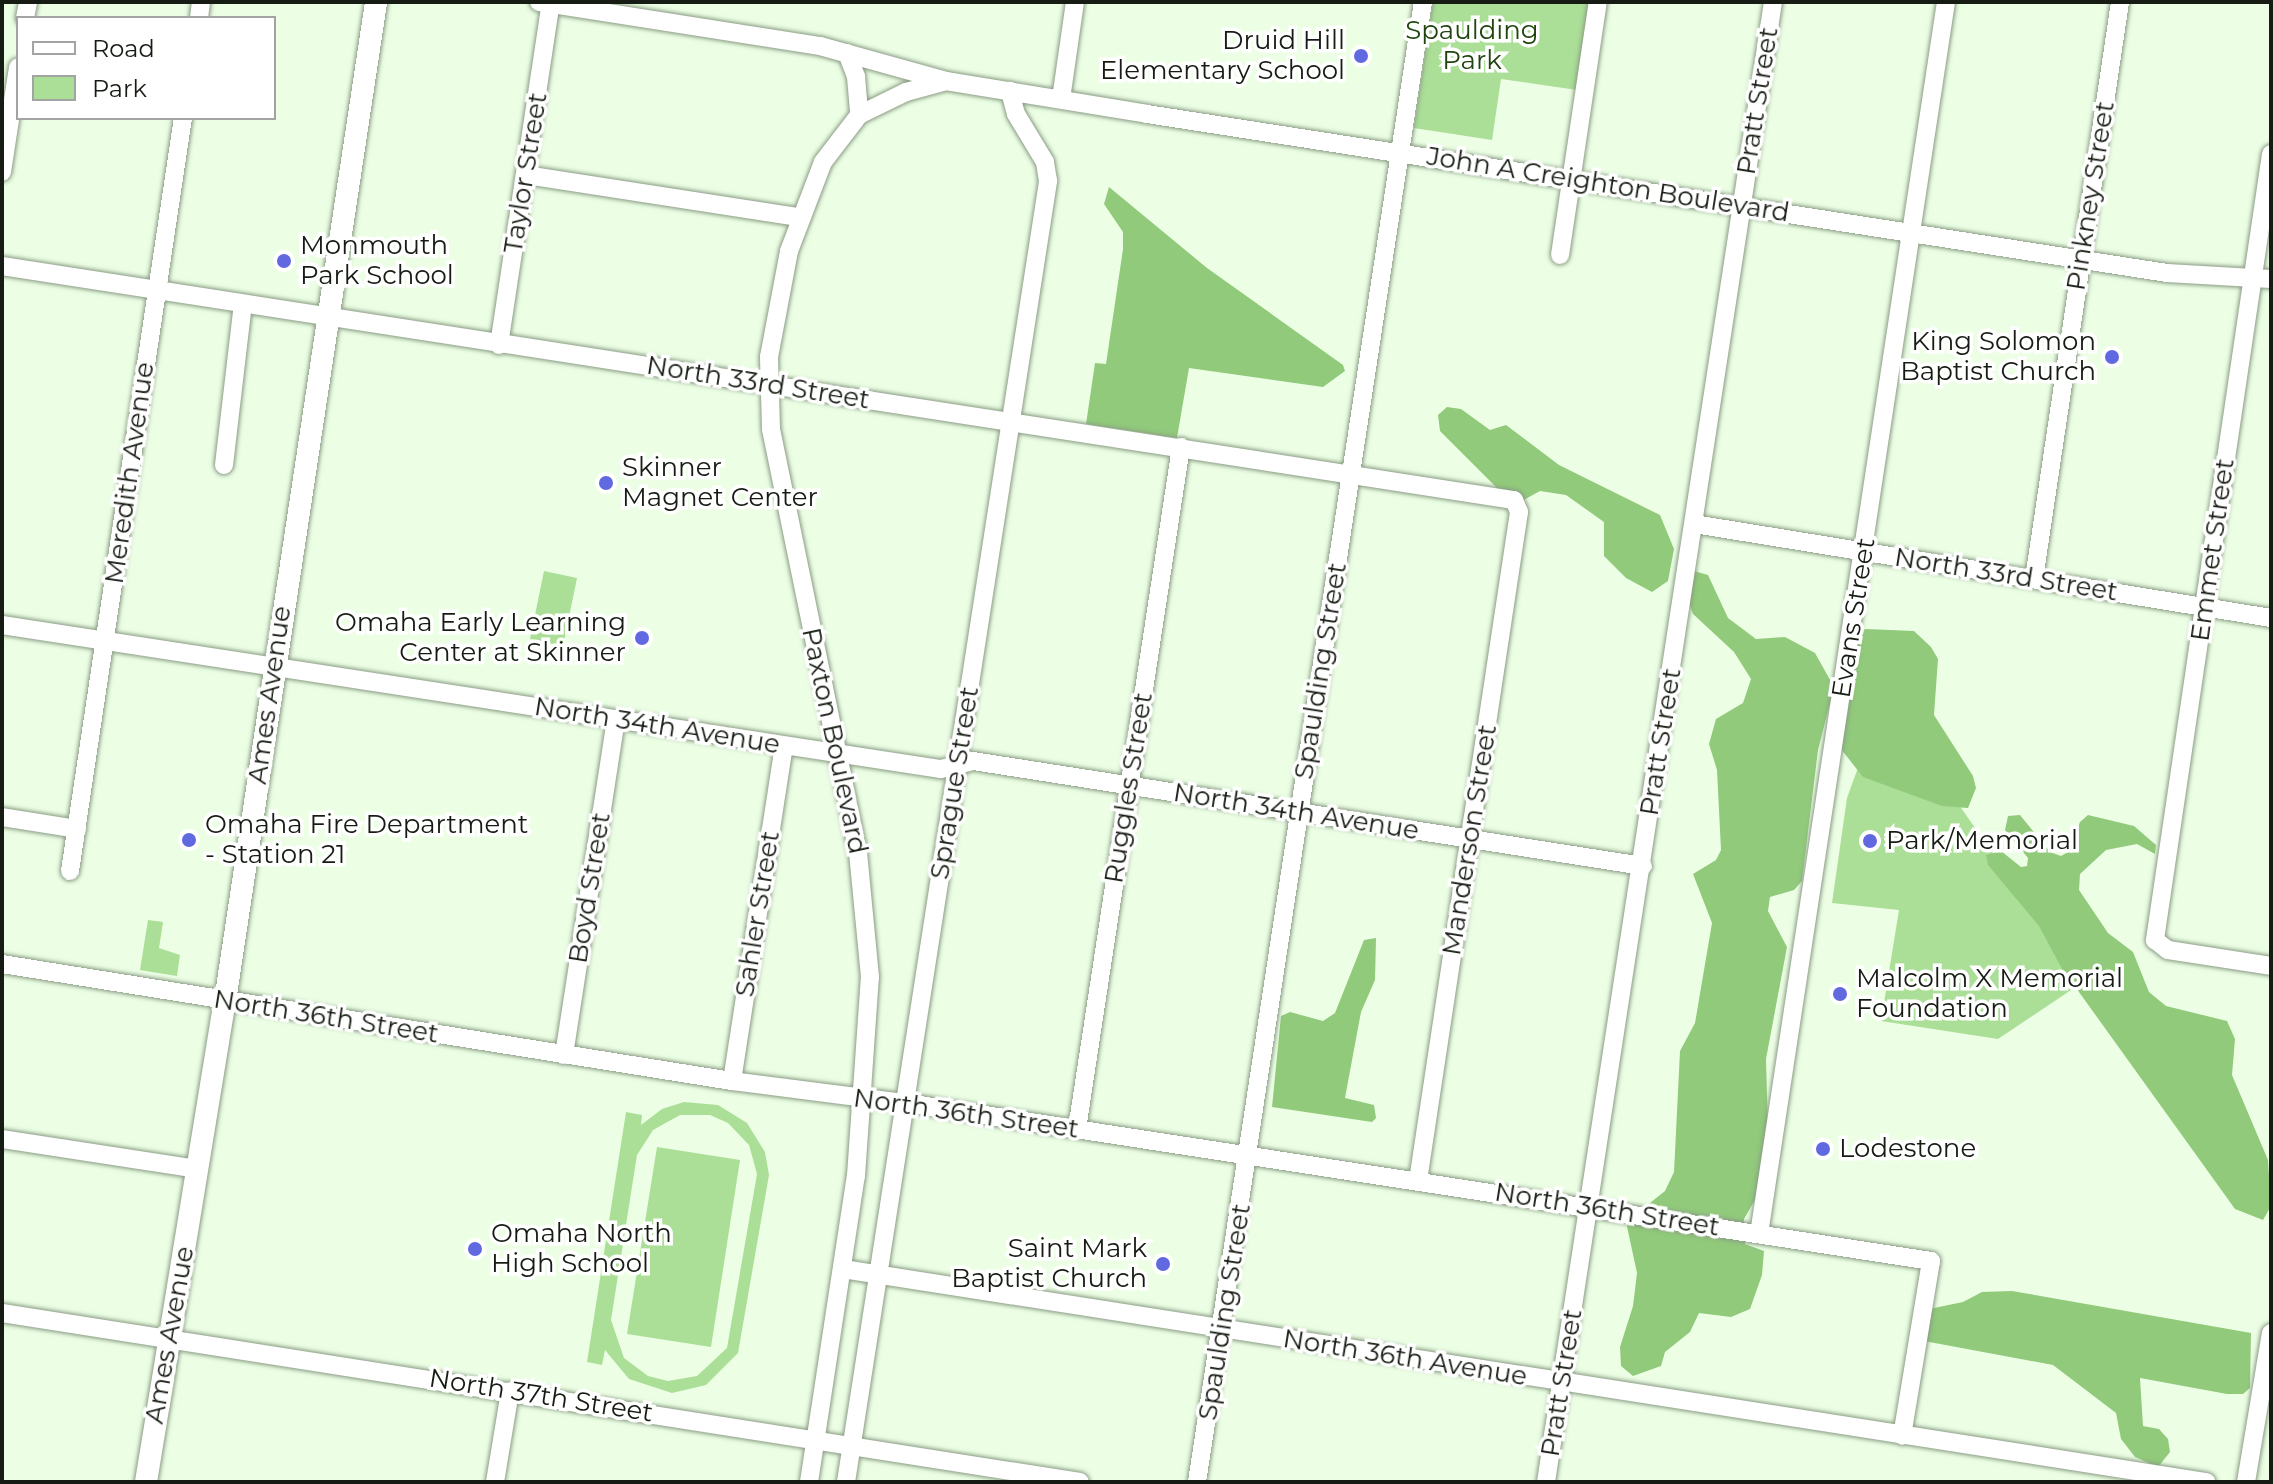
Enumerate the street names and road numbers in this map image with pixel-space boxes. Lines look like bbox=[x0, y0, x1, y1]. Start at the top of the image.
street label: Pratt Street bbox=[1731, 25, 1785, 177]
street label: Taylor Street bbox=[498, 90, 554, 256]
street label: Pinkney Street bbox=[2061, 99, 2121, 293]
street label: John A Creighton Boulevard bbox=[1425, 141, 1791, 229]
street label: North 33rd Street bbox=[644, 350, 872, 416]
street label: Meredith Avenue bbox=[99, 360, 161, 586]
street label: Emmet Street bbox=[2185, 457, 2241, 643]
street label: Evans Street bbox=[1826, 536, 1882, 700]
street label: North 33rd Street bbox=[1892, 542, 2120, 608]
street label: Spaulding Street bbox=[1288, 561, 1354, 781]
street label: Ames Avenue bbox=[242, 604, 298, 786]
street label: Paxton Boulevard bbox=[795, 625, 873, 857]
street label: Pratt Street bbox=[1634, 666, 1688, 818]
street label: Sprague Street bbox=[924, 684, 986, 882]
street label: Ruggles Street bbox=[1099, 690, 1159, 886]
street label: North 34th Avenue bbox=[532, 691, 782, 761]
street label: Manderson Street bbox=[1436, 722, 1504, 958]
street label: North 34th Avenue bbox=[1171, 777, 1421, 847]
street label: Boyd Street bbox=[563, 810, 617, 966]
street label: Sahler Street bbox=[729, 829, 787, 999]
street label: North 36th Street bbox=[211, 984, 441, 1050]
street label: North 36th Street bbox=[851, 1083, 1081, 1145]
street label: North 36th Street bbox=[1492, 1177, 1722, 1243]
street label: Spaulding Street bbox=[1192, 1202, 1258, 1422]
street label: Ames Avenue bbox=[139, 1244, 201, 1426]
street label: Pratt Street bbox=[1535, 1307, 1589, 1459]
street label: North 36th Avenue bbox=[1281, 1323, 1529, 1393]
street label: North 37th Street bbox=[427, 1363, 655, 1429]

